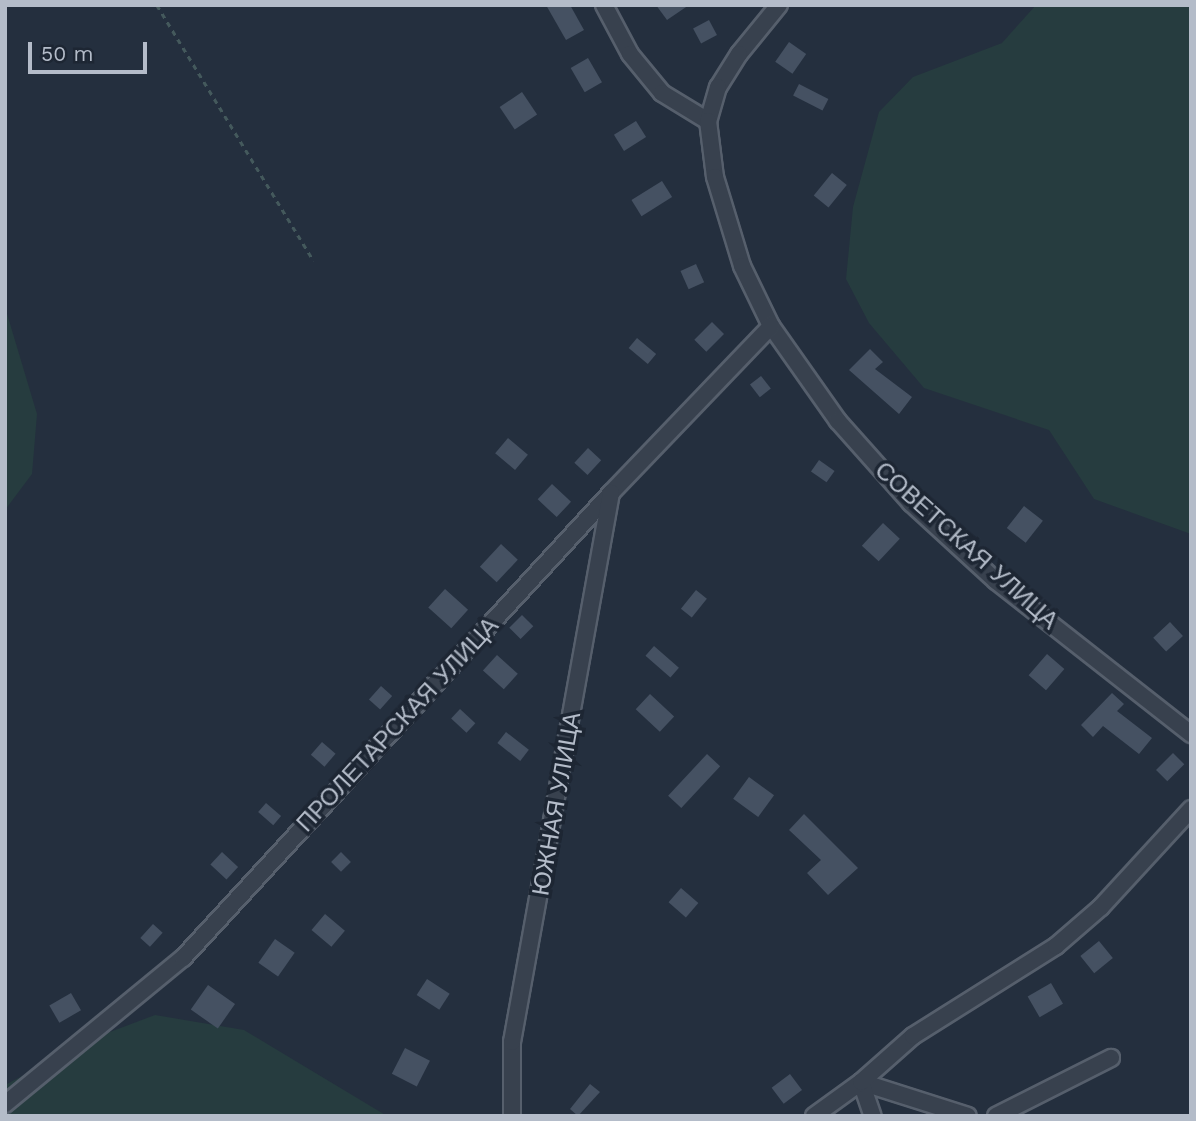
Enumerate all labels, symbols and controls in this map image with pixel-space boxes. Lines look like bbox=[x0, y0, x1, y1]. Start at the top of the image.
scale bar bbox=[32, 28, 150, 72]
text: 50 m bbox=[41, 41, 93, 66]
street label: СОВЕТСКАЯ УЛИЦА bbox=[869, 456, 1063, 636]
street label: ПРОЛЕТАРСКАЯ УЛИЦА bbox=[291, 612, 505, 838]
street label: ЮЖНАЯ УЛИЦА bbox=[527, 710, 587, 898]

